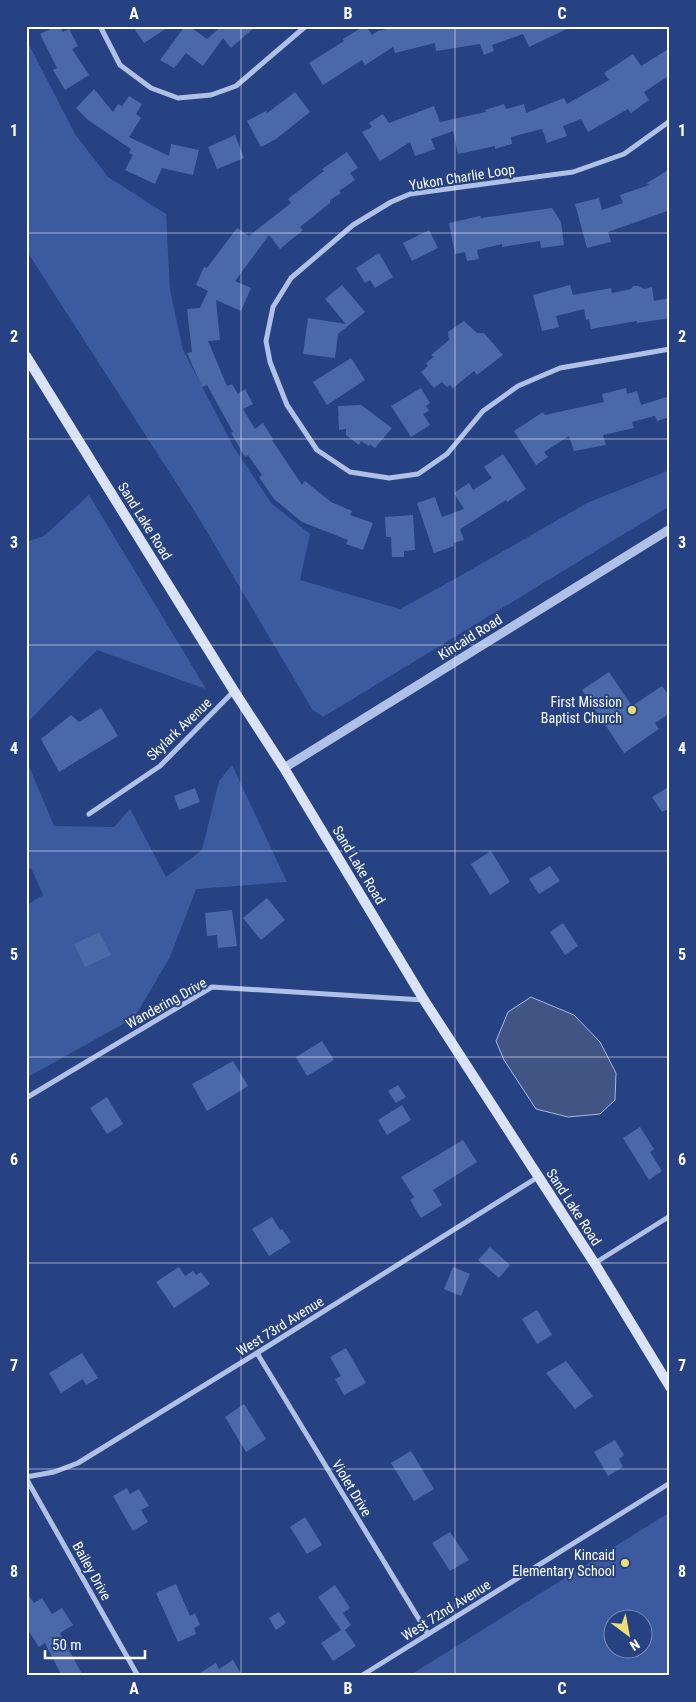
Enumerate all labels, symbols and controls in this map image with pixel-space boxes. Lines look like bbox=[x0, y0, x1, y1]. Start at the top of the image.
text: A bbox=[129, 4, 139, 23]
text: B bbox=[344, 4, 353, 23]
text: C bbox=[557, 4, 567, 23]
text: 1 bbox=[10, 121, 18, 140]
text: 1 bbox=[678, 121, 686, 140]
street label: Yukon Charlie Loop bbox=[408, 161, 516, 193]
text: 2 bbox=[10, 327, 18, 346]
text: 2 bbox=[678, 327, 686, 346]
street label: Sand Lake Road bbox=[115, 479, 175, 563]
text: 3 bbox=[10, 533, 18, 552]
text: 3 bbox=[678, 533, 686, 552]
street label: Kincaid Road bbox=[435, 611, 505, 663]
street label: Skylark Avenue bbox=[143, 694, 215, 764]
place label: First Mission Baptist Church bbox=[541, 694, 622, 726]
marker: First Mission Baptist Church bbox=[626, 704, 638, 716]
text: 4 bbox=[10, 739, 18, 758]
text: 4 bbox=[678, 739, 686, 758]
street label: Sand Lake Road bbox=[329, 823, 389, 907]
text: 5 bbox=[10, 945, 18, 964]
text: 5 bbox=[678, 945, 686, 964]
street label: Wandering Drive bbox=[123, 974, 210, 1032]
text: 6 bbox=[10, 1150, 18, 1169]
text: 6 bbox=[678, 1150, 686, 1169]
street label: Sand Lake Road bbox=[543, 1166, 605, 1248]
street label: West 73rd Avenue bbox=[234, 1293, 327, 1359]
text: 7 bbox=[10, 1356, 18, 1375]
text: 7 bbox=[678, 1356, 686, 1375]
street label: Violet Drive bbox=[329, 1457, 375, 1520]
street label: Bailey Drive bbox=[69, 1539, 115, 1603]
place label: Kincaid Elementary School bbox=[512, 1547, 615, 1579]
marker: Kincaid Elementary School bbox=[619, 1557, 631, 1569]
text: 8 bbox=[10, 1562, 18, 1581]
text: 8 bbox=[678, 1562, 686, 1581]
street label: West 72nd Avenue bbox=[399, 1576, 494, 1644]
north arrow bbox=[604, 1610, 654, 1660]
scale bar bbox=[45, 1627, 145, 1659]
text: 50 m bbox=[52, 1636, 82, 1654]
text: N bbox=[627, 1636, 643, 1654]
text: A bbox=[129, 1679, 139, 1698]
text: B bbox=[344, 1679, 353, 1698]
text: C bbox=[557, 1679, 567, 1698]

